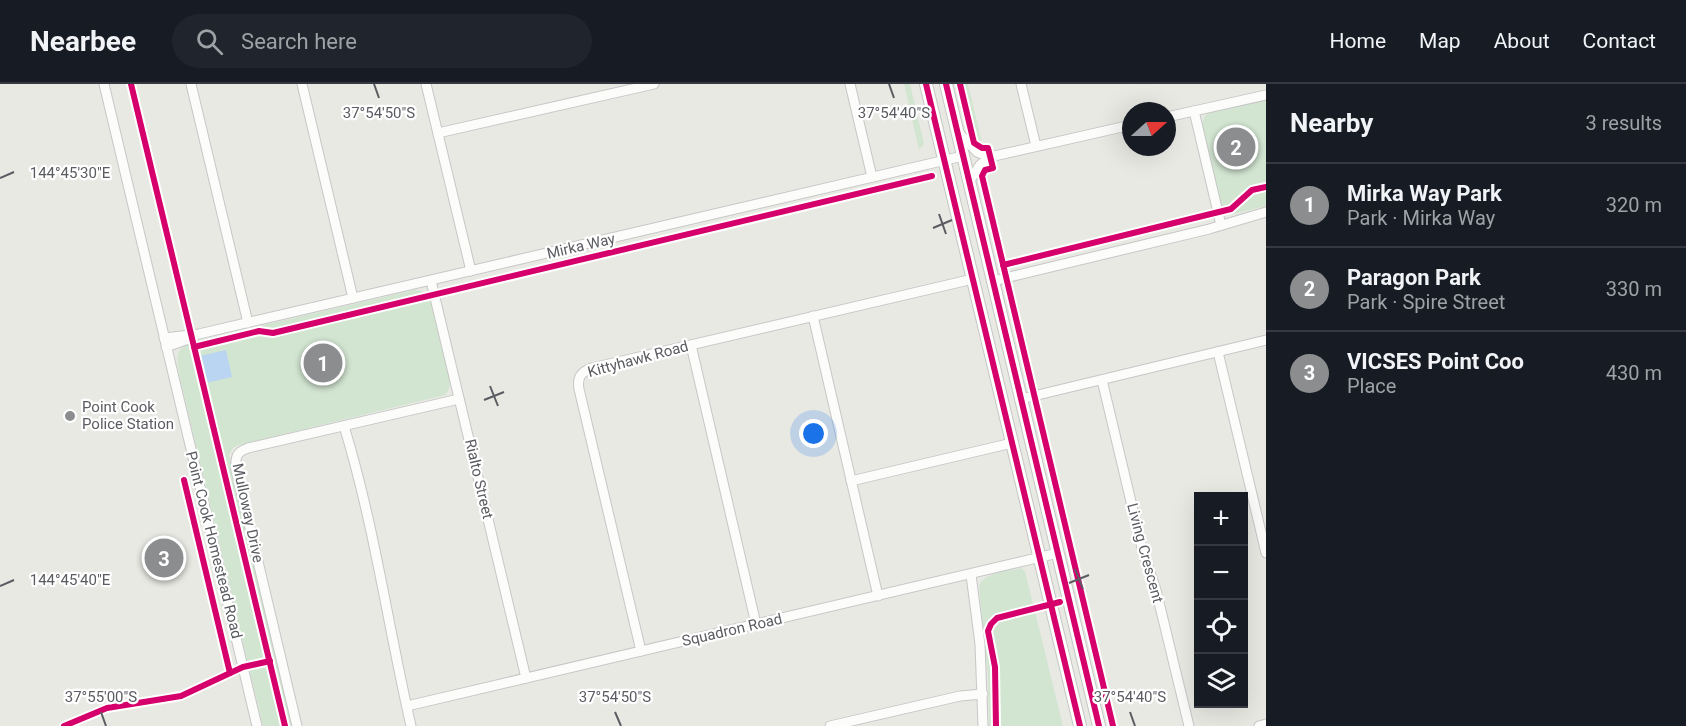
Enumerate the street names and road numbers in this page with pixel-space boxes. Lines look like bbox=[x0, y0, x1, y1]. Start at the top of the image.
street label: Mirka Way bbox=[545, 229, 617, 263]
street label: Kittyhawk Road bbox=[586, 337, 690, 381]
street label: Rialto Street bbox=[461, 437, 497, 521]
street label: Point Cook Homestead Road bbox=[182, 449, 246, 641]
street label: Mulloway Drive bbox=[229, 462, 267, 564]
street label: Living Crescent bbox=[1123, 501, 1167, 605]
street label: Squadron Road bbox=[680, 610, 784, 650]

